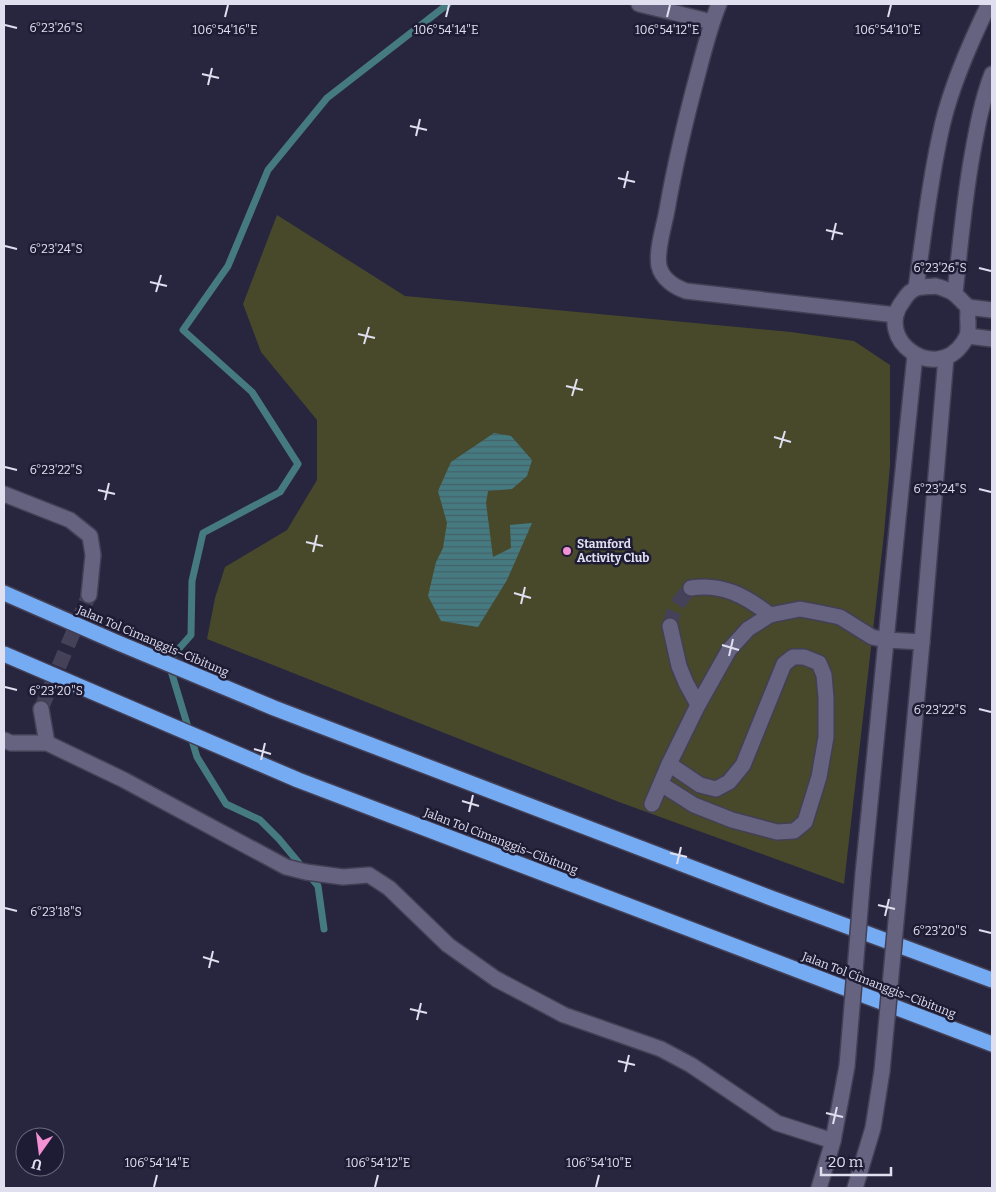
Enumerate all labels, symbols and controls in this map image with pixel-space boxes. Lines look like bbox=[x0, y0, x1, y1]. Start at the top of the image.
text: 6°23'26"S bbox=[29, 21, 83, 35]
text: 106°54'16"E bbox=[193, 23, 257, 37]
text: 106°54'14"E bbox=[414, 23, 478, 37]
text: 106°54'12"E bbox=[635, 23, 699, 37]
text: 106°54'10"E bbox=[855, 23, 921, 37]
text: 6°23'24"S bbox=[29, 242, 83, 256]
text: 6°23'26"S bbox=[913, 261, 967, 275]
text: 6°23'22"S bbox=[30, 463, 82, 477]
text: 6°23'24"S bbox=[913, 482, 967, 496]
place label: Stamford Activity Club bbox=[577, 537, 649, 565]
marker: Stamford Activity Club bbox=[561, 545, 573, 557]
street label: Jalan Tol Cimanggis–Cibitung bbox=[74, 602, 231, 680]
text: 6°23'20"S bbox=[29, 684, 83, 698]
text: 6°23'22"S bbox=[914, 703, 966, 717]
street label: Jalan Tol Cimanggis–Cibitung bbox=[421, 805, 580, 877]
text: 6°23'18"S bbox=[30, 905, 82, 919]
text: 6°23'20"S bbox=[913, 924, 967, 938]
street label: Jalan Tol Cimanggis–Cibitung bbox=[799, 949, 958, 1021]
north arrow bbox=[15, 1127, 65, 1177]
scale bar bbox=[821, 1144, 891, 1176]
text: 20 m bbox=[828, 1153, 864, 1171]
text: U bbox=[29, 1154, 44, 1174]
text: 106°54'14"E bbox=[125, 1156, 189, 1170]
text: 106°54'12"E bbox=[346, 1156, 410, 1170]
text: 106°54'10"E bbox=[566, 1156, 632, 1170]

